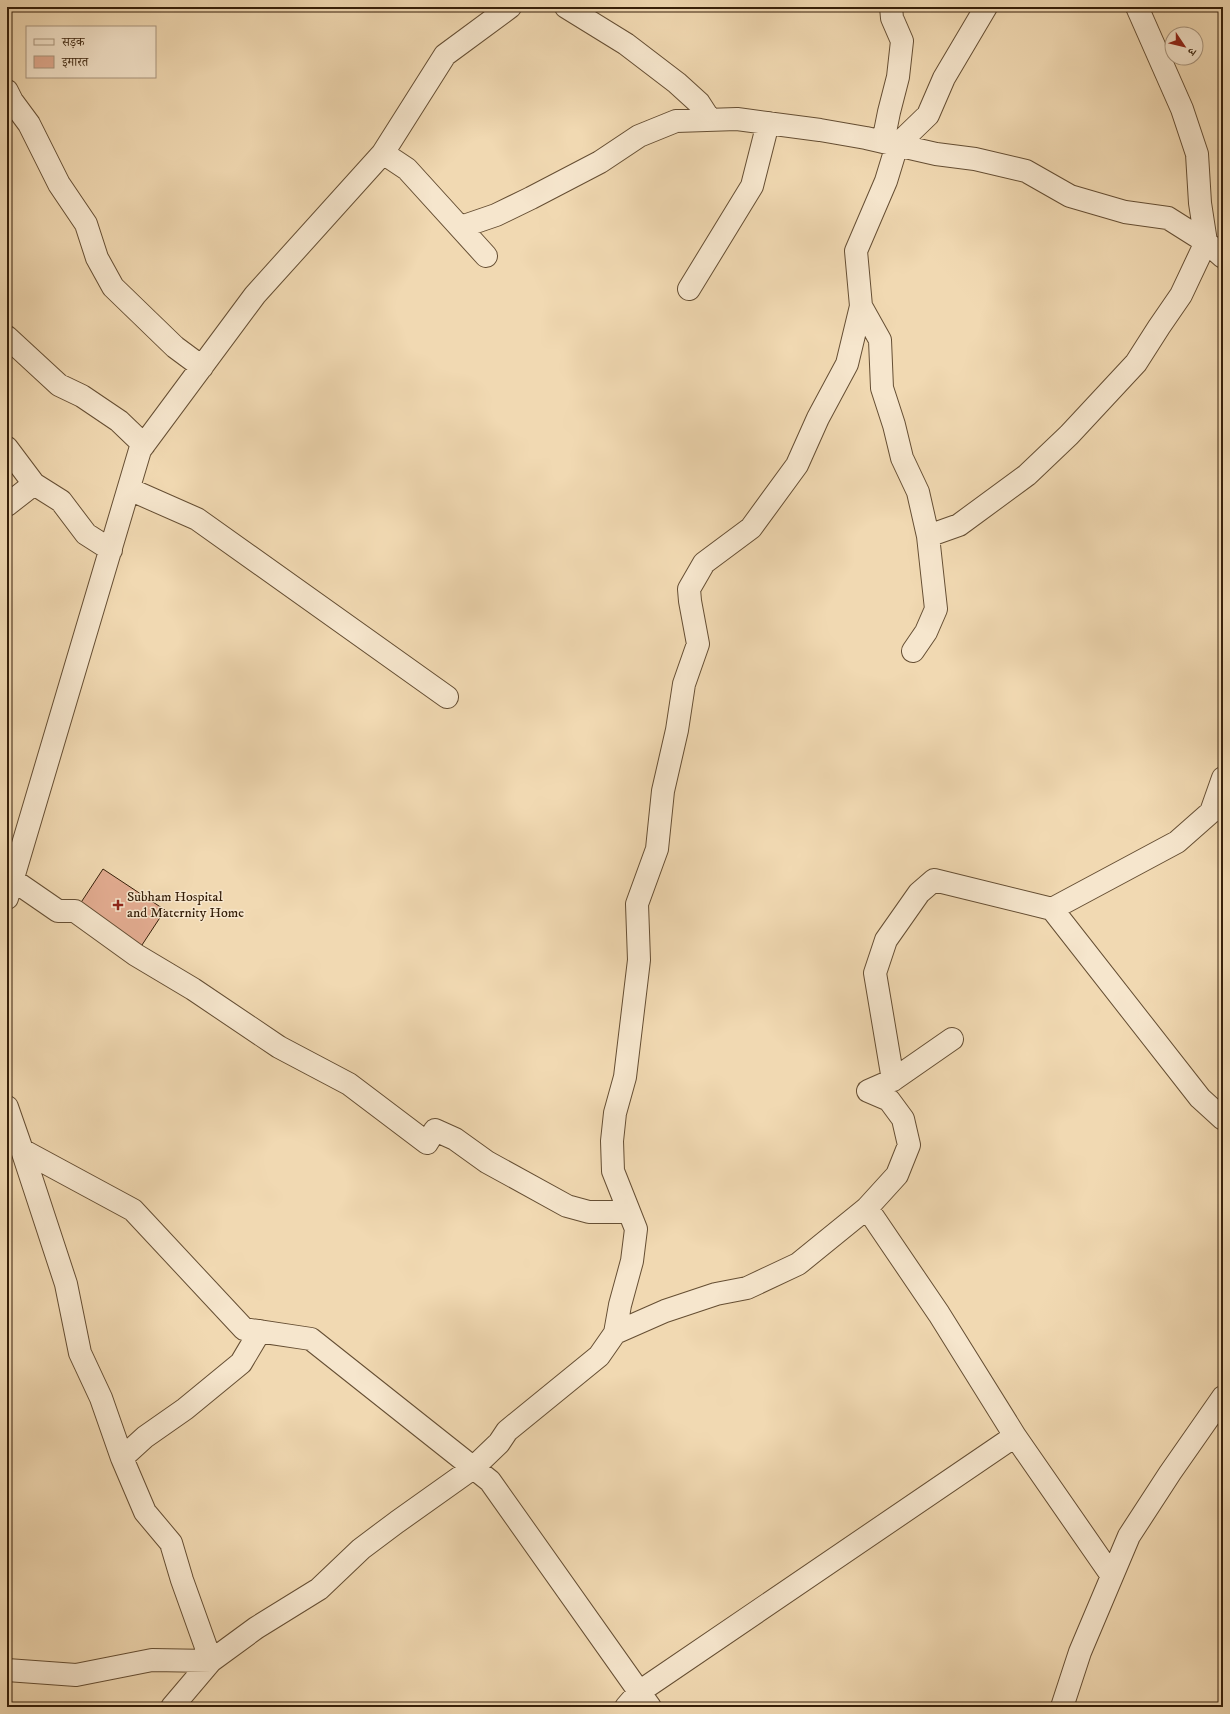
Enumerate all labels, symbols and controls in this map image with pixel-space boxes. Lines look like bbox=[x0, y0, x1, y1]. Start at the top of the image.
legend bbox=[26, 26, 156, 78]
north arrow bbox=[1164, 26, 1204, 66]
text: सड़क bbox=[61, 35, 86, 50]
text: उ bbox=[1183, 44, 1199, 59]
text: इमारत bbox=[61, 55, 89, 70]
place label: Subham Hospital and Maternity Home bbox=[127, 888, 244, 922]
marker: Subham Hospital and Maternity Home bbox=[112, 899, 124, 911]

